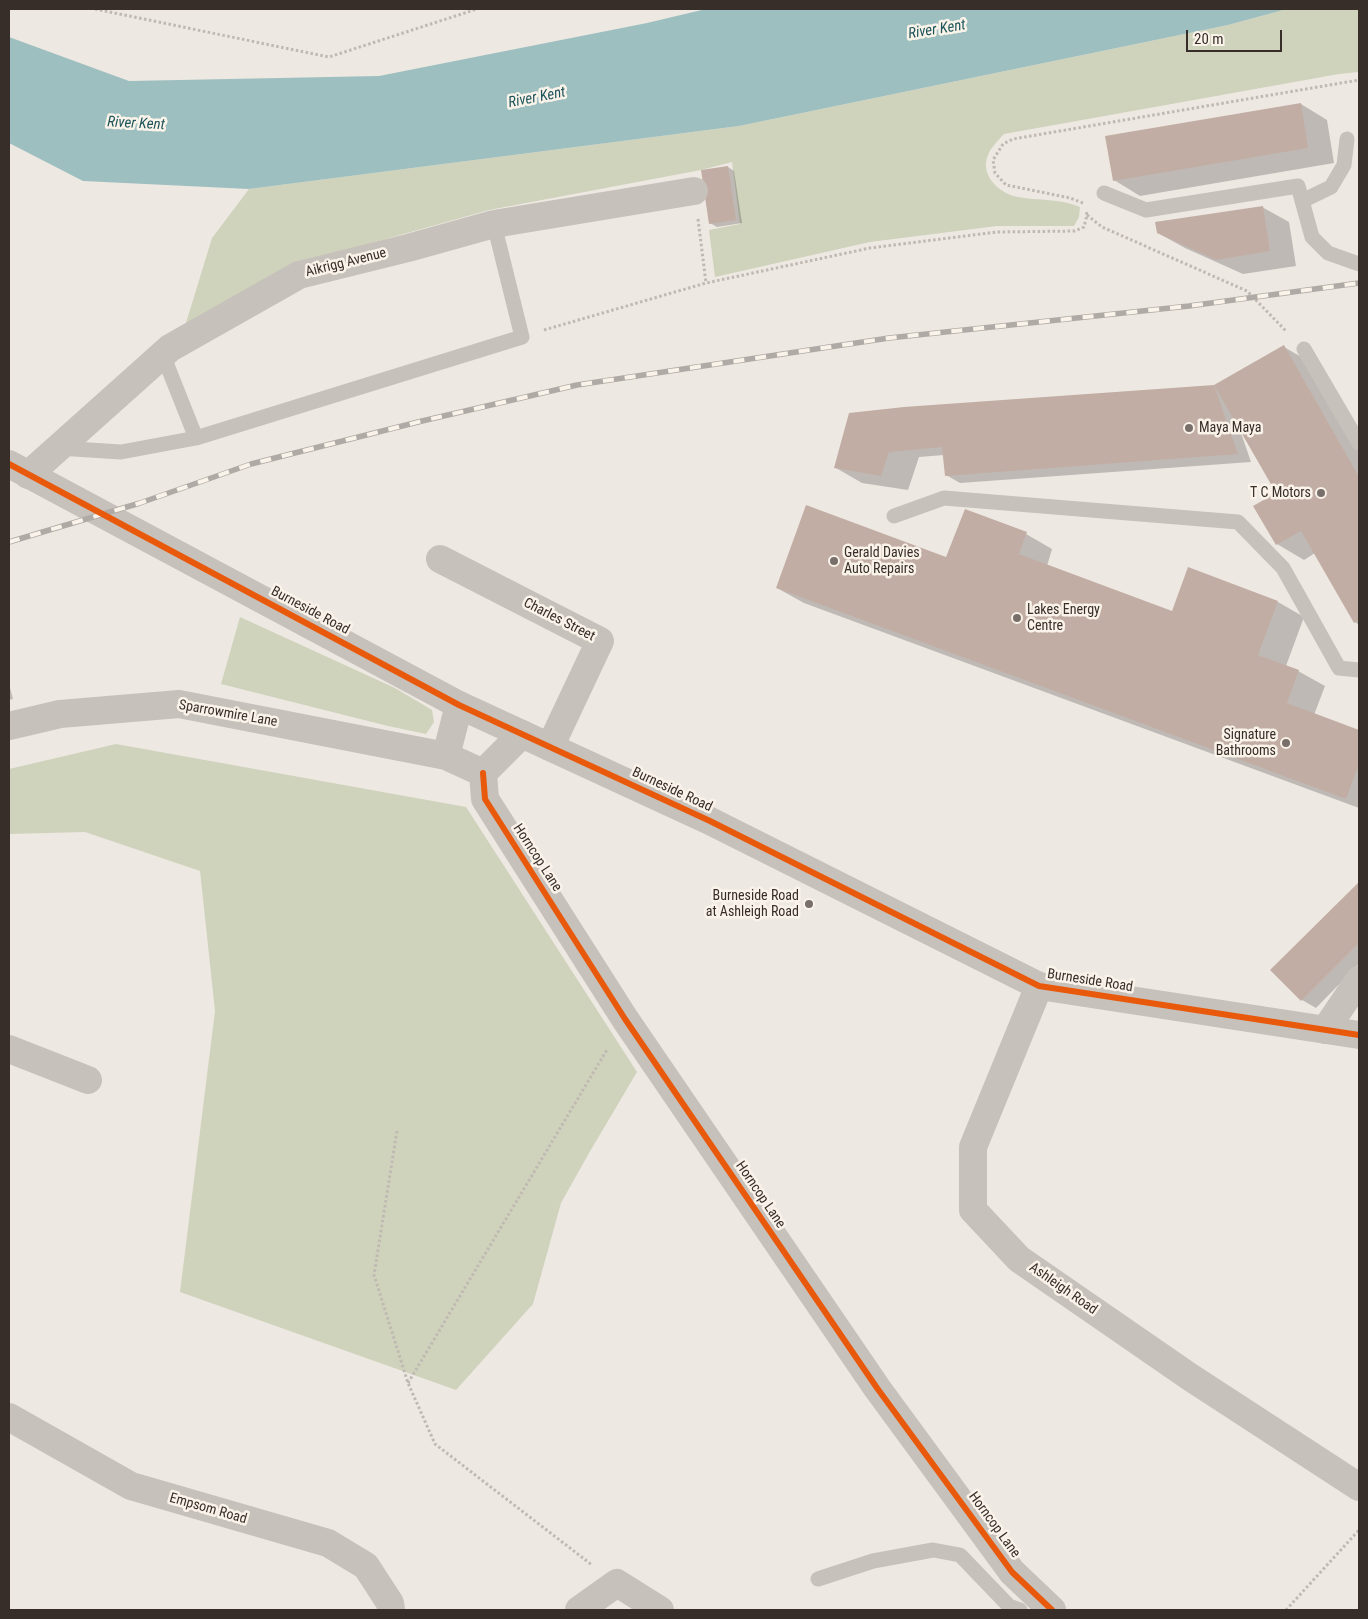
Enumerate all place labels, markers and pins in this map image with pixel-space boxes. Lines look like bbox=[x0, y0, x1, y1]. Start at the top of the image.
place label: Maya Maya bbox=[1199, 420, 1261, 436]
marker: Maya Maya bbox=[1183, 422, 1195, 434]
place label: T C Motors bbox=[1250, 485, 1311, 501]
marker: T C Motors bbox=[1315, 487, 1327, 499]
place label: Gerald Davies Auto Repairs bbox=[844, 545, 920, 578]
marker: Gerald Davies Auto Repairs bbox=[828, 555, 840, 567]
place label: Lakes Energy Centre bbox=[1027, 602, 1100, 634]
marker: Lakes Energy Centre bbox=[1011, 612, 1023, 624]
place label: Signature Bathrooms bbox=[1216, 727, 1276, 760]
marker: Signature Bathrooms bbox=[1280, 737, 1292, 749]
place label: Burneside Road at Ashleigh Road bbox=[706, 888, 799, 920]
marker: Burneside Road at Ashleigh Road bbox=[803, 898, 815, 910]

